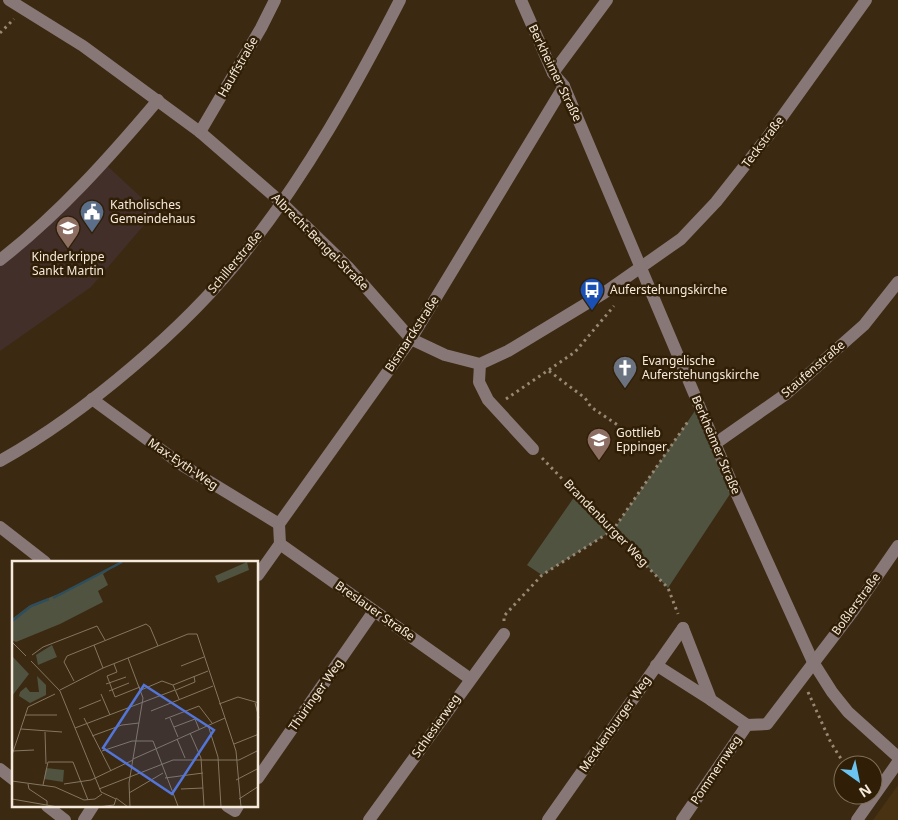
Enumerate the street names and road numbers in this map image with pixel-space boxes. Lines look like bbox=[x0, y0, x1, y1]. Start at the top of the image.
street label: Berkheimer Straße bbox=[525, 21, 586, 124]
street label: Hauffstraße bbox=[213, 33, 262, 100]
street label: Teckstraße bbox=[738, 112, 788, 171]
street label: Albrecht-Bengel-Straße bbox=[268, 189, 373, 294]
street label: Schillerstraße bbox=[203, 227, 266, 297]
street label: Bismarckstraße bbox=[381, 292, 443, 375]
street label: Staufenstraße bbox=[777, 336, 848, 401]
street label: Berkheimer Straße bbox=[688, 393, 745, 497]
street label: Max-Eyth-Weg bbox=[145, 434, 222, 493]
street label: Brandenburger Weg bbox=[560, 475, 652, 570]
street label: Boßlerstraße bbox=[827, 569, 884, 638]
street label: Breslauer Straße bbox=[332, 577, 419, 645]
street label: Thüringer Weg bbox=[284, 655, 347, 734]
street label: Mecklenburger Weg bbox=[575, 672, 654, 775]
street label: Schlesierweg bbox=[407, 691, 464, 761]
street label: Pommernweg bbox=[686, 732, 745, 808]

